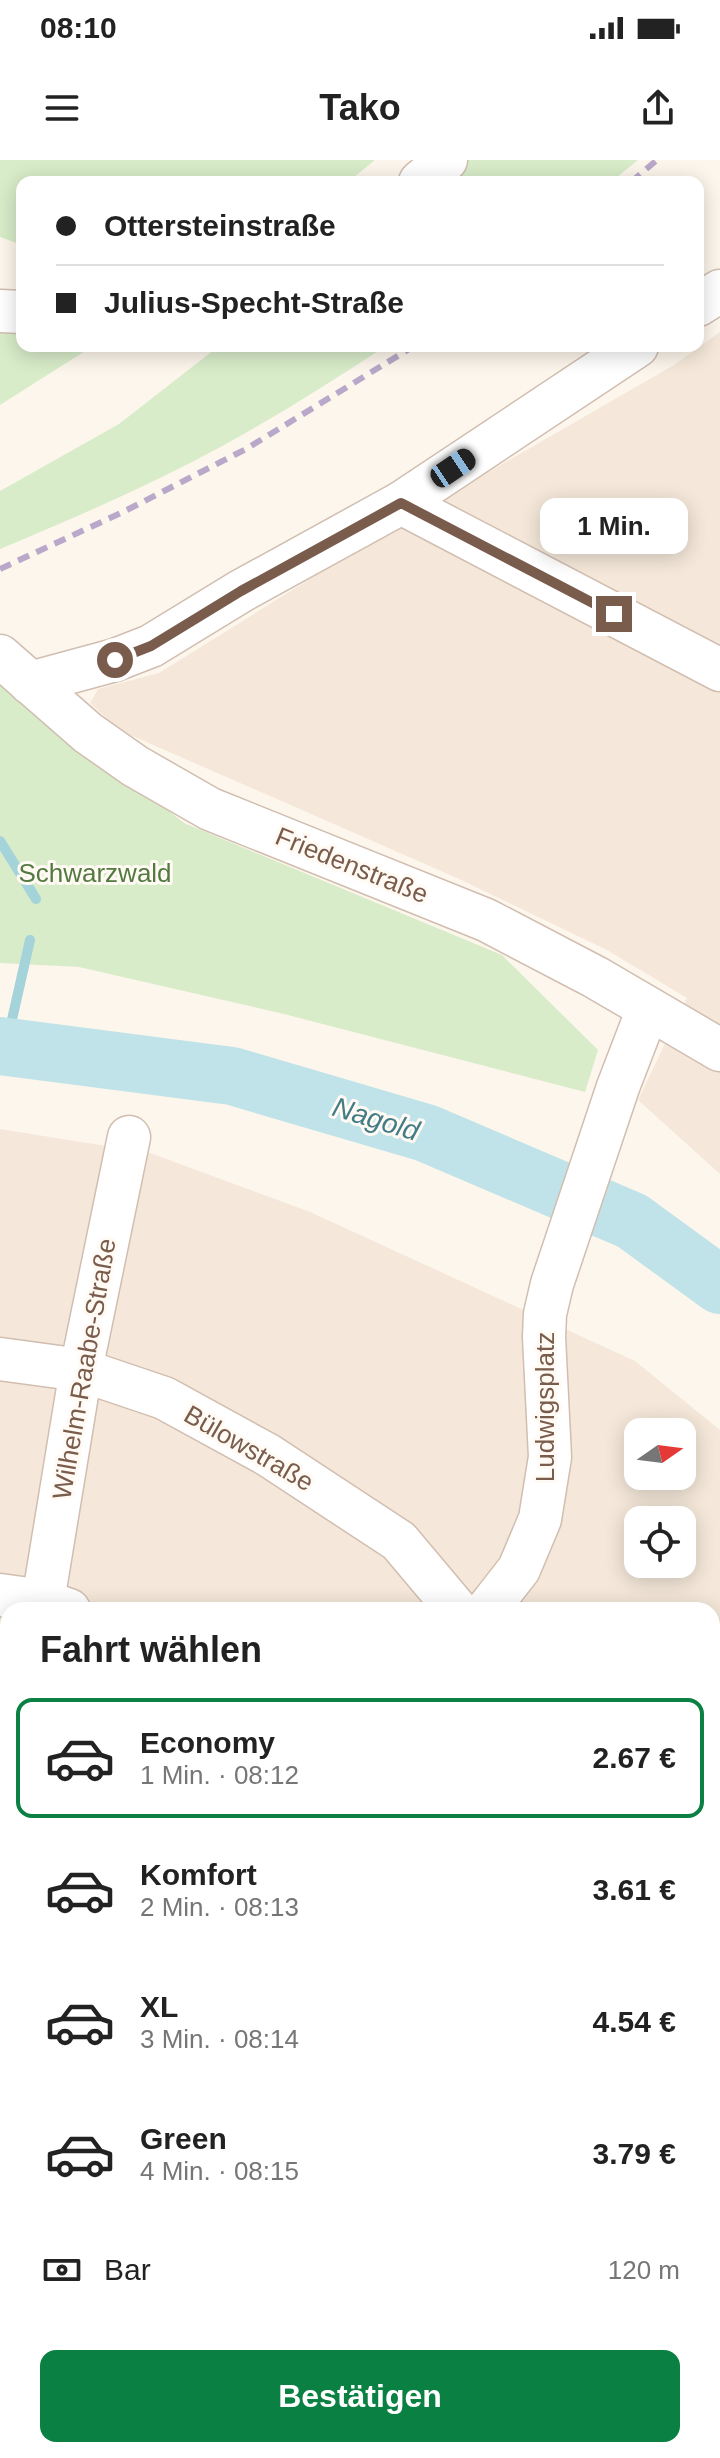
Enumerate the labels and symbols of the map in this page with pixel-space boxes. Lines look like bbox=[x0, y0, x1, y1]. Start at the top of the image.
car bbox=[426, 445, 480, 491]
callout: 1 Min. bbox=[540, 498, 688, 554]
route end bbox=[596, 596, 632, 632]
route start bbox=[97, 642, 133, 678]
street label: Friedenstraße bbox=[271, 821, 433, 909]
park label: Schwarzwald bbox=[18, 858, 172, 888]
water label: Nagold bbox=[329, 1091, 424, 1147]
street label: Wilhelm-Raabe-Straße bbox=[46, 1236, 122, 1502]
street label: Ludwigsplatz bbox=[530, 1332, 560, 1482]
street label: Bülowstraße bbox=[179, 1399, 319, 1497]
north arrow bbox=[624, 1418, 696, 1490]

